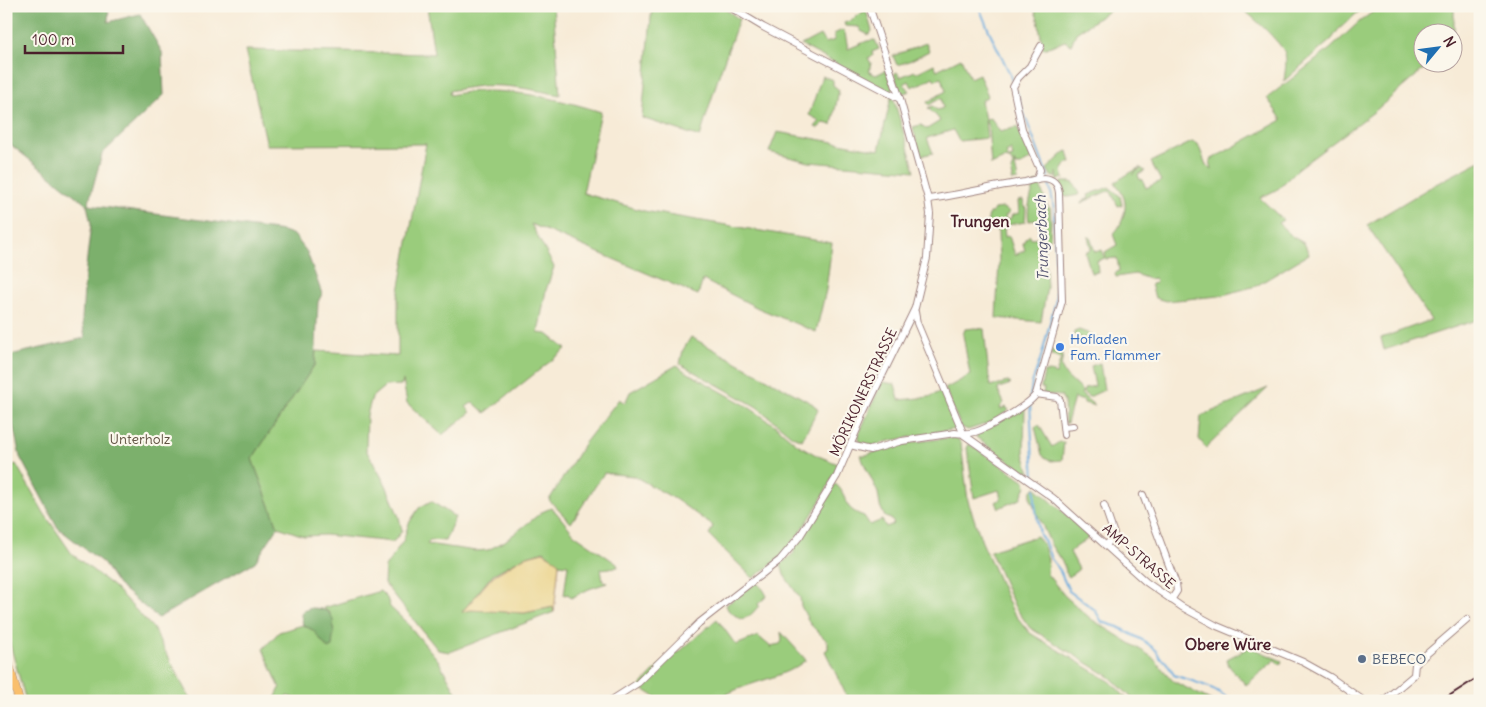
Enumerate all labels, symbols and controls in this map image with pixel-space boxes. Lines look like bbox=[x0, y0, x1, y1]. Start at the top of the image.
scale bar bbox=[25, 22, 122, 54]
north arrow bbox=[1414, 22, 1464, 72]
text: 100 m bbox=[32, 30, 74, 49]
text: N bbox=[1439, 33, 1460, 50]
water label: Trungerbach bbox=[1030, 194, 1052, 281]
district label: Trungen bbox=[950, 211, 1010, 232]
street label: MÖRIKONERSTRASSE bbox=[825, 325, 901, 459]
place label: Hofladen Fam. Flammer bbox=[1070, 330, 1161, 364]
marker: Hofladen Fam. Flammer bbox=[1054, 341, 1066, 353]
park label: Unterholz bbox=[109, 430, 171, 448]
street label: AMP-STRASSE bbox=[1099, 519, 1179, 593]
district label: Obere Würe bbox=[1185, 634, 1272, 654]
place label: BEBECO bbox=[1372, 650, 1427, 668]
marker: BEBECO bbox=[1356, 653, 1368, 665]

